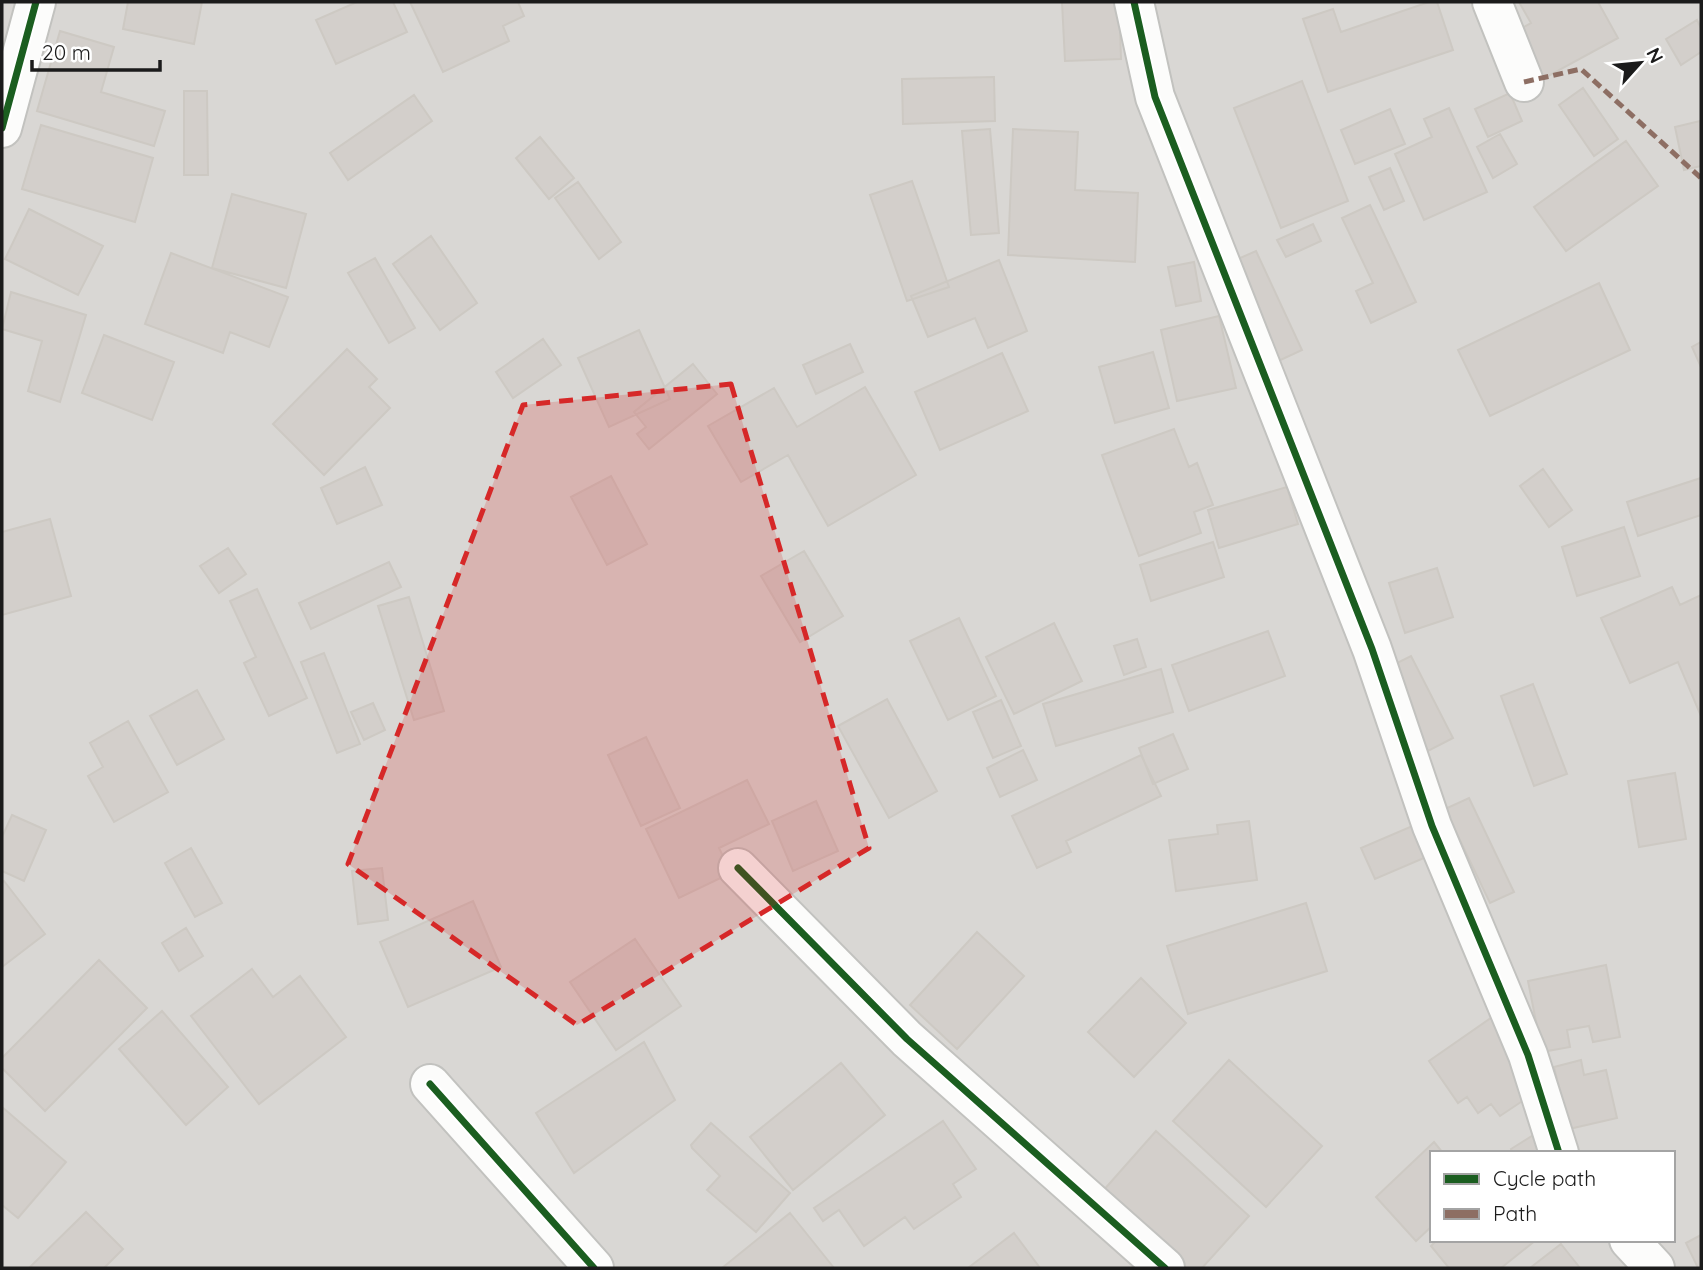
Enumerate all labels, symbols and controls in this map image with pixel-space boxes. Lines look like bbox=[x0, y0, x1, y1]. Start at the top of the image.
scale bar bbox=[32, 28, 159, 72]
north arrow bbox=[1605, 28, 1675, 98]
text: 20 m bbox=[42, 39, 91, 65]
text: N bbox=[1641, 44, 1669, 67]
legend bbox=[1430, 1151, 1675, 1242]
text: Cycle path bbox=[1493, 1165, 1596, 1191]
text: Path bbox=[1493, 1200, 1537, 1226]

